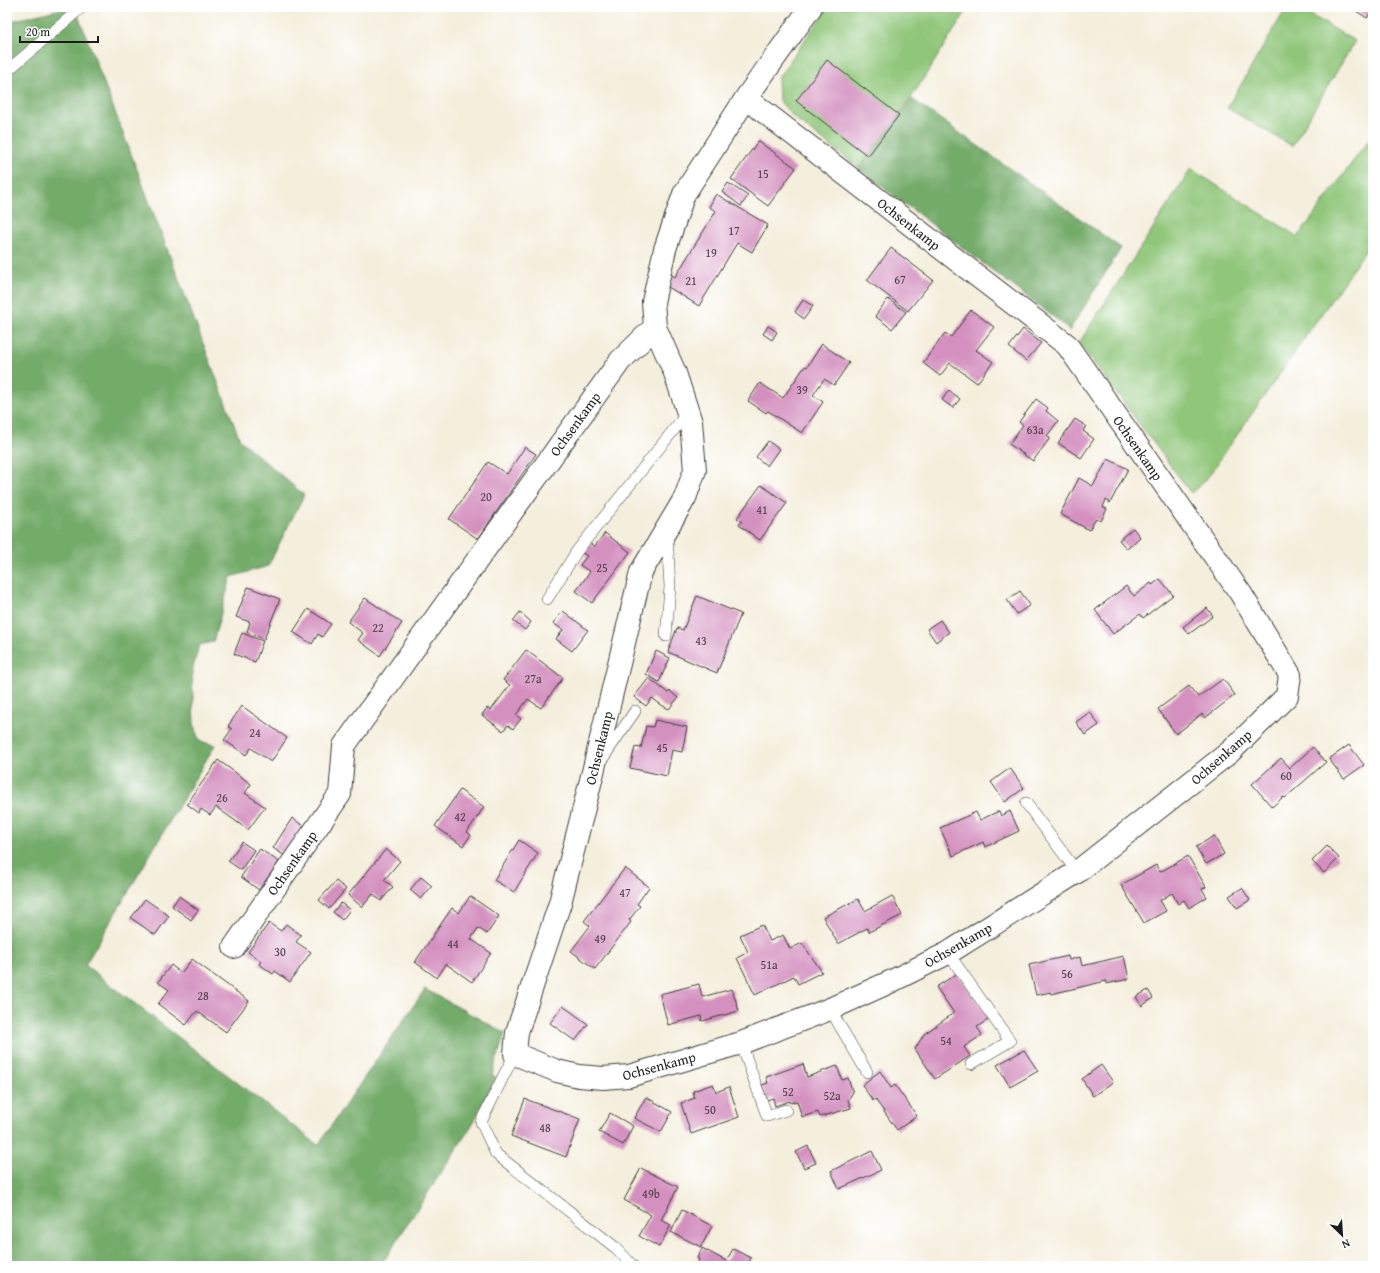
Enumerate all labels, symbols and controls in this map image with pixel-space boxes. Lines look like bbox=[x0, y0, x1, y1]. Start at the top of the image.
scale bar bbox=[20, 18, 98, 44]
text: 20 m bbox=[26, 23, 50, 40]
house number: 15 bbox=[757, 165, 769, 182]
street label: Ochsenkamp bbox=[873, 193, 945, 255]
house number: 17 bbox=[728, 222, 740, 239]
house number: 19 bbox=[705, 244, 717, 261]
house number: 67 bbox=[894, 271, 906, 288]
house number: 21 bbox=[685, 272, 697, 289]
house number: 39 bbox=[796, 381, 808, 398]
street label: Ochsenkamp bbox=[545, 387, 605, 460]
street label: Ochsenkamp bbox=[1108, 412, 1168, 485]
house number: 63a bbox=[1026, 421, 1044, 438]
house number: 20 bbox=[480, 488, 492, 505]
house number: 41 bbox=[756, 501, 768, 518]
house number: 25 bbox=[596, 559, 608, 576]
house number: 22 bbox=[372, 619, 384, 636]
house number: 43 bbox=[695, 632, 707, 649]
house number: 27a bbox=[524, 670, 542, 687]
street label: Ochsenkamp bbox=[580, 709, 618, 787]
house number: 24 bbox=[249, 724, 261, 741]
street label: Ochsenkamp bbox=[1186, 725, 1256, 789]
house number: 45 bbox=[656, 739, 668, 756]
house number: 60 bbox=[1280, 767, 1292, 784]
house number: 26 bbox=[216, 789, 228, 806]
house number: 42 bbox=[454, 808, 466, 825]
street label: Ochsenkamp bbox=[262, 826, 322, 899]
house number: 47 bbox=[619, 884, 631, 901]
street label: Ochsenkamp bbox=[920, 917, 996, 972]
house number: 49 bbox=[594, 930, 606, 947]
house number: 44 bbox=[447, 935, 459, 952]
house number: 30 bbox=[274, 943, 286, 960]
house number: 51a bbox=[760, 956, 778, 973]
house number: 56 bbox=[1061, 965, 1073, 982]
house number: 28 bbox=[197, 987, 209, 1004]
house number: 54 bbox=[940, 1032, 952, 1049]
street label: Ochsenkamp bbox=[620, 1047, 698, 1085]
house number: 52 bbox=[782, 1083, 794, 1100]
house number: 52a bbox=[823, 1087, 841, 1104]
house number: 50 bbox=[704, 1101, 716, 1118]
house number: 48 bbox=[539, 1119, 551, 1136]
house number: 49b bbox=[642, 1185, 660, 1202]
north arrow bbox=[1322, 1215, 1362, 1255]
text: N bbox=[1339, 1235, 1353, 1253]

